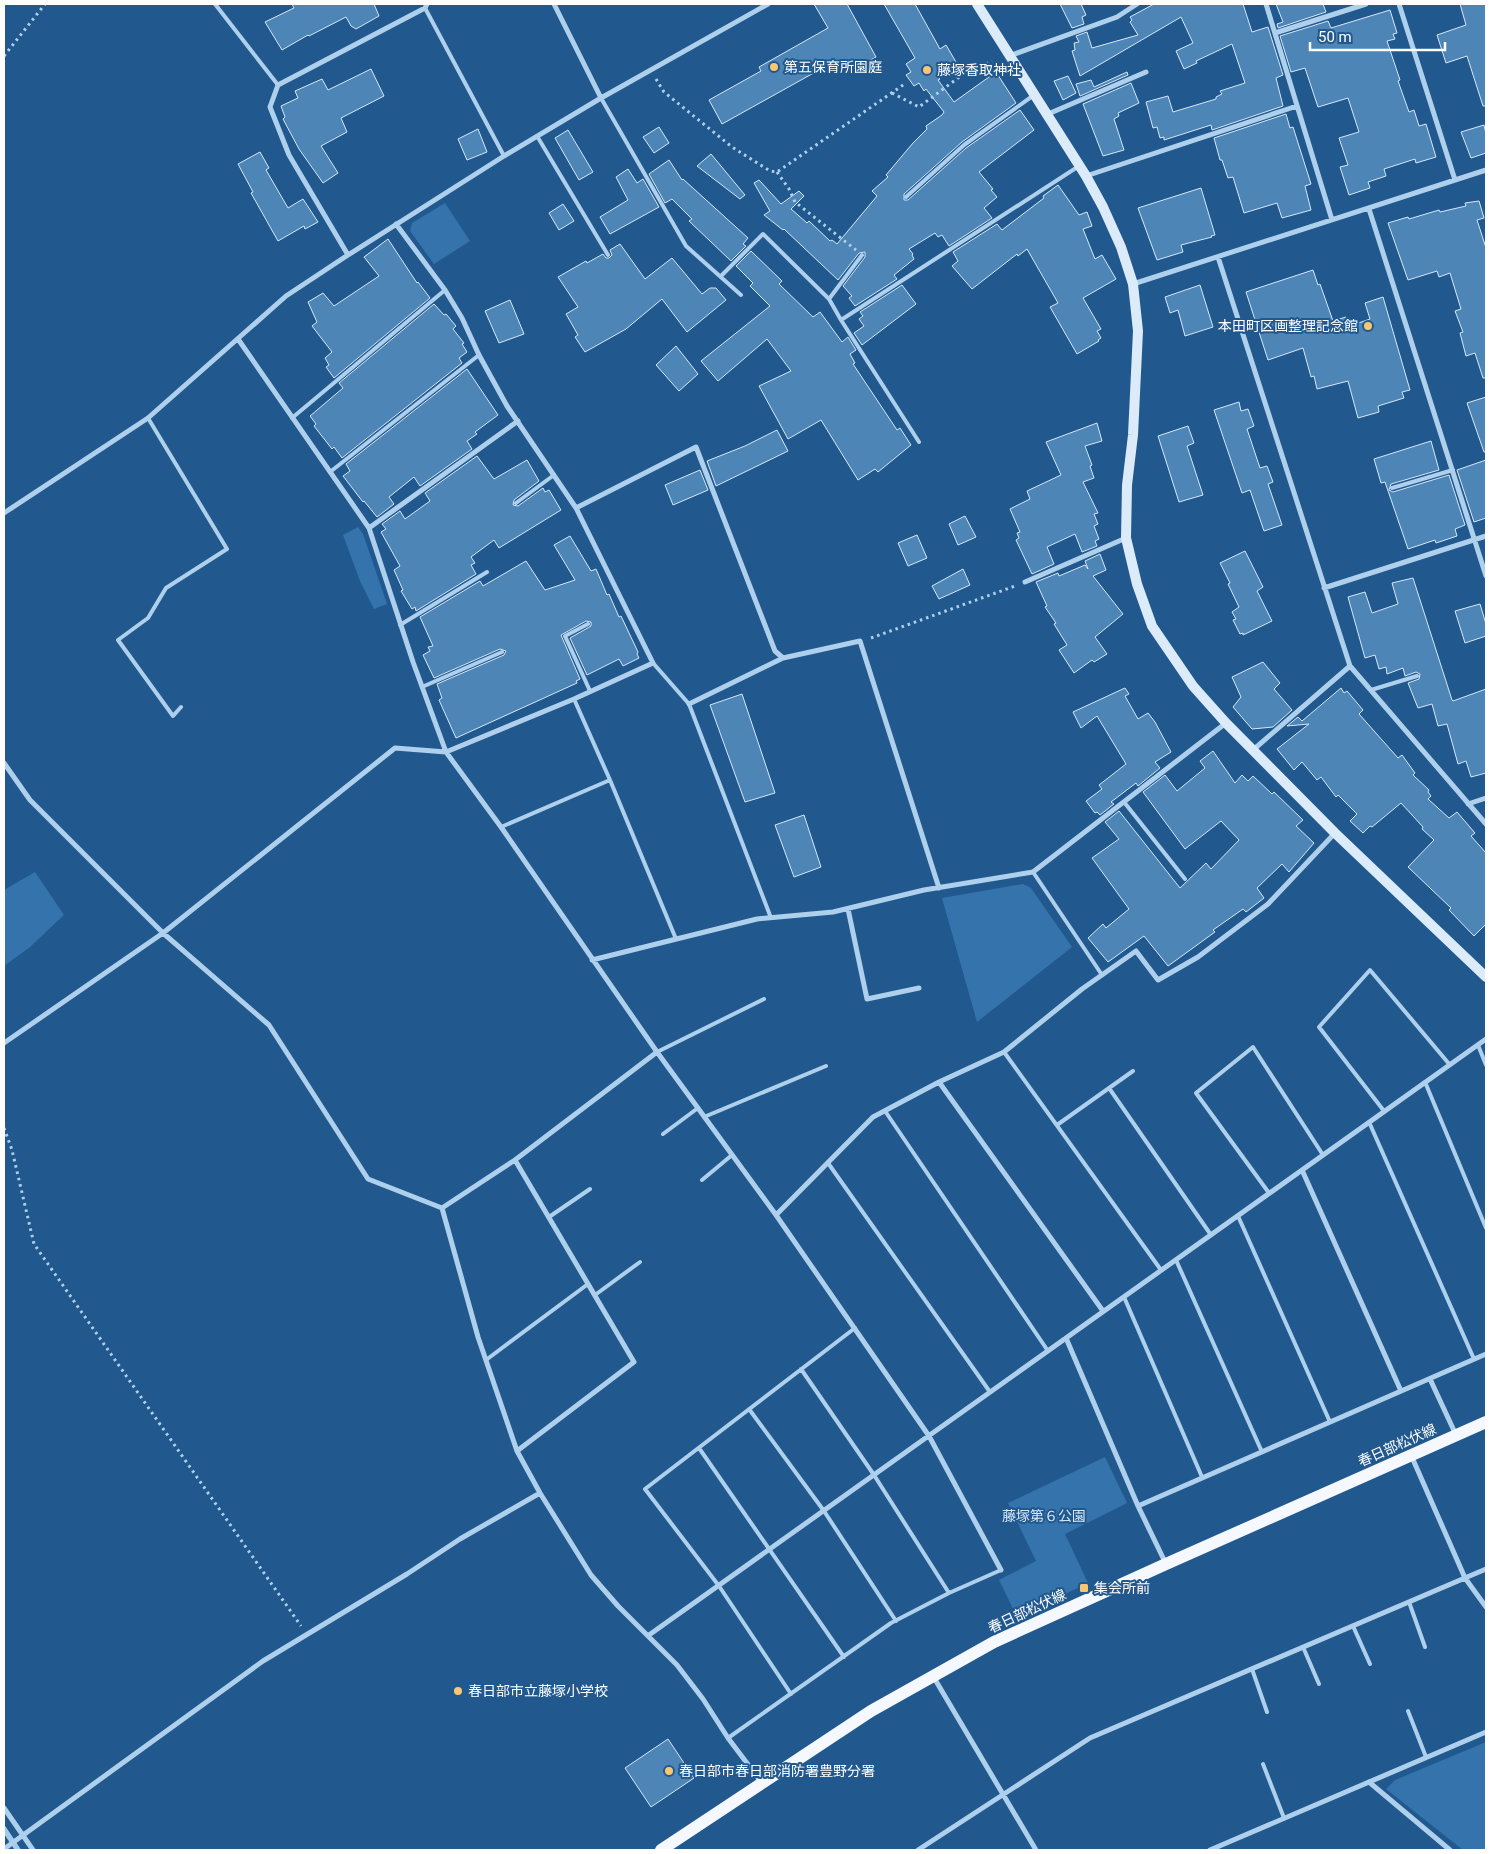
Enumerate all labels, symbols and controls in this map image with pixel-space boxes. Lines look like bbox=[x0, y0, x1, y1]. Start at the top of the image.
scale bar bbox=[1310, 20, 1445, 52]
text: 50 m bbox=[1318, 28, 1352, 46]
place label: 第五保育所園庭 bbox=[784, 59, 882, 75]
marker: 第五保育所園庭 bbox=[768, 61, 780, 73]
place label: 藤塚香取神社 bbox=[937, 62, 1021, 78]
marker: 藤塚香取神社 bbox=[921, 64, 933, 76]
place label: 本田町区画整理記念館 bbox=[1218, 318, 1358, 334]
marker: 本田町区画整理記念館 bbox=[1362, 320, 1374, 332]
street label: 春日部松伏線 bbox=[1355, 1421, 1439, 1469]
park label: 藤塚第６公園 bbox=[1002, 1508, 1086, 1524]
place label: 集会所前 bbox=[1094, 1580, 1150, 1596]
marker: 集会所前 bbox=[1078, 1582, 1090, 1594]
street label: 春日部松伏線 bbox=[986, 1586, 1068, 1636]
place label: 春日部市立藤塚小学校 bbox=[468, 1683, 608, 1699]
marker: 春日部市立藤塚小学校 bbox=[452, 1685, 464, 1697]
place label: 春日部市春日部消防署豊野分署 bbox=[679, 1763, 875, 1779]
marker: 春日部市春日部消防署豊野分署 bbox=[663, 1765, 675, 1777]

